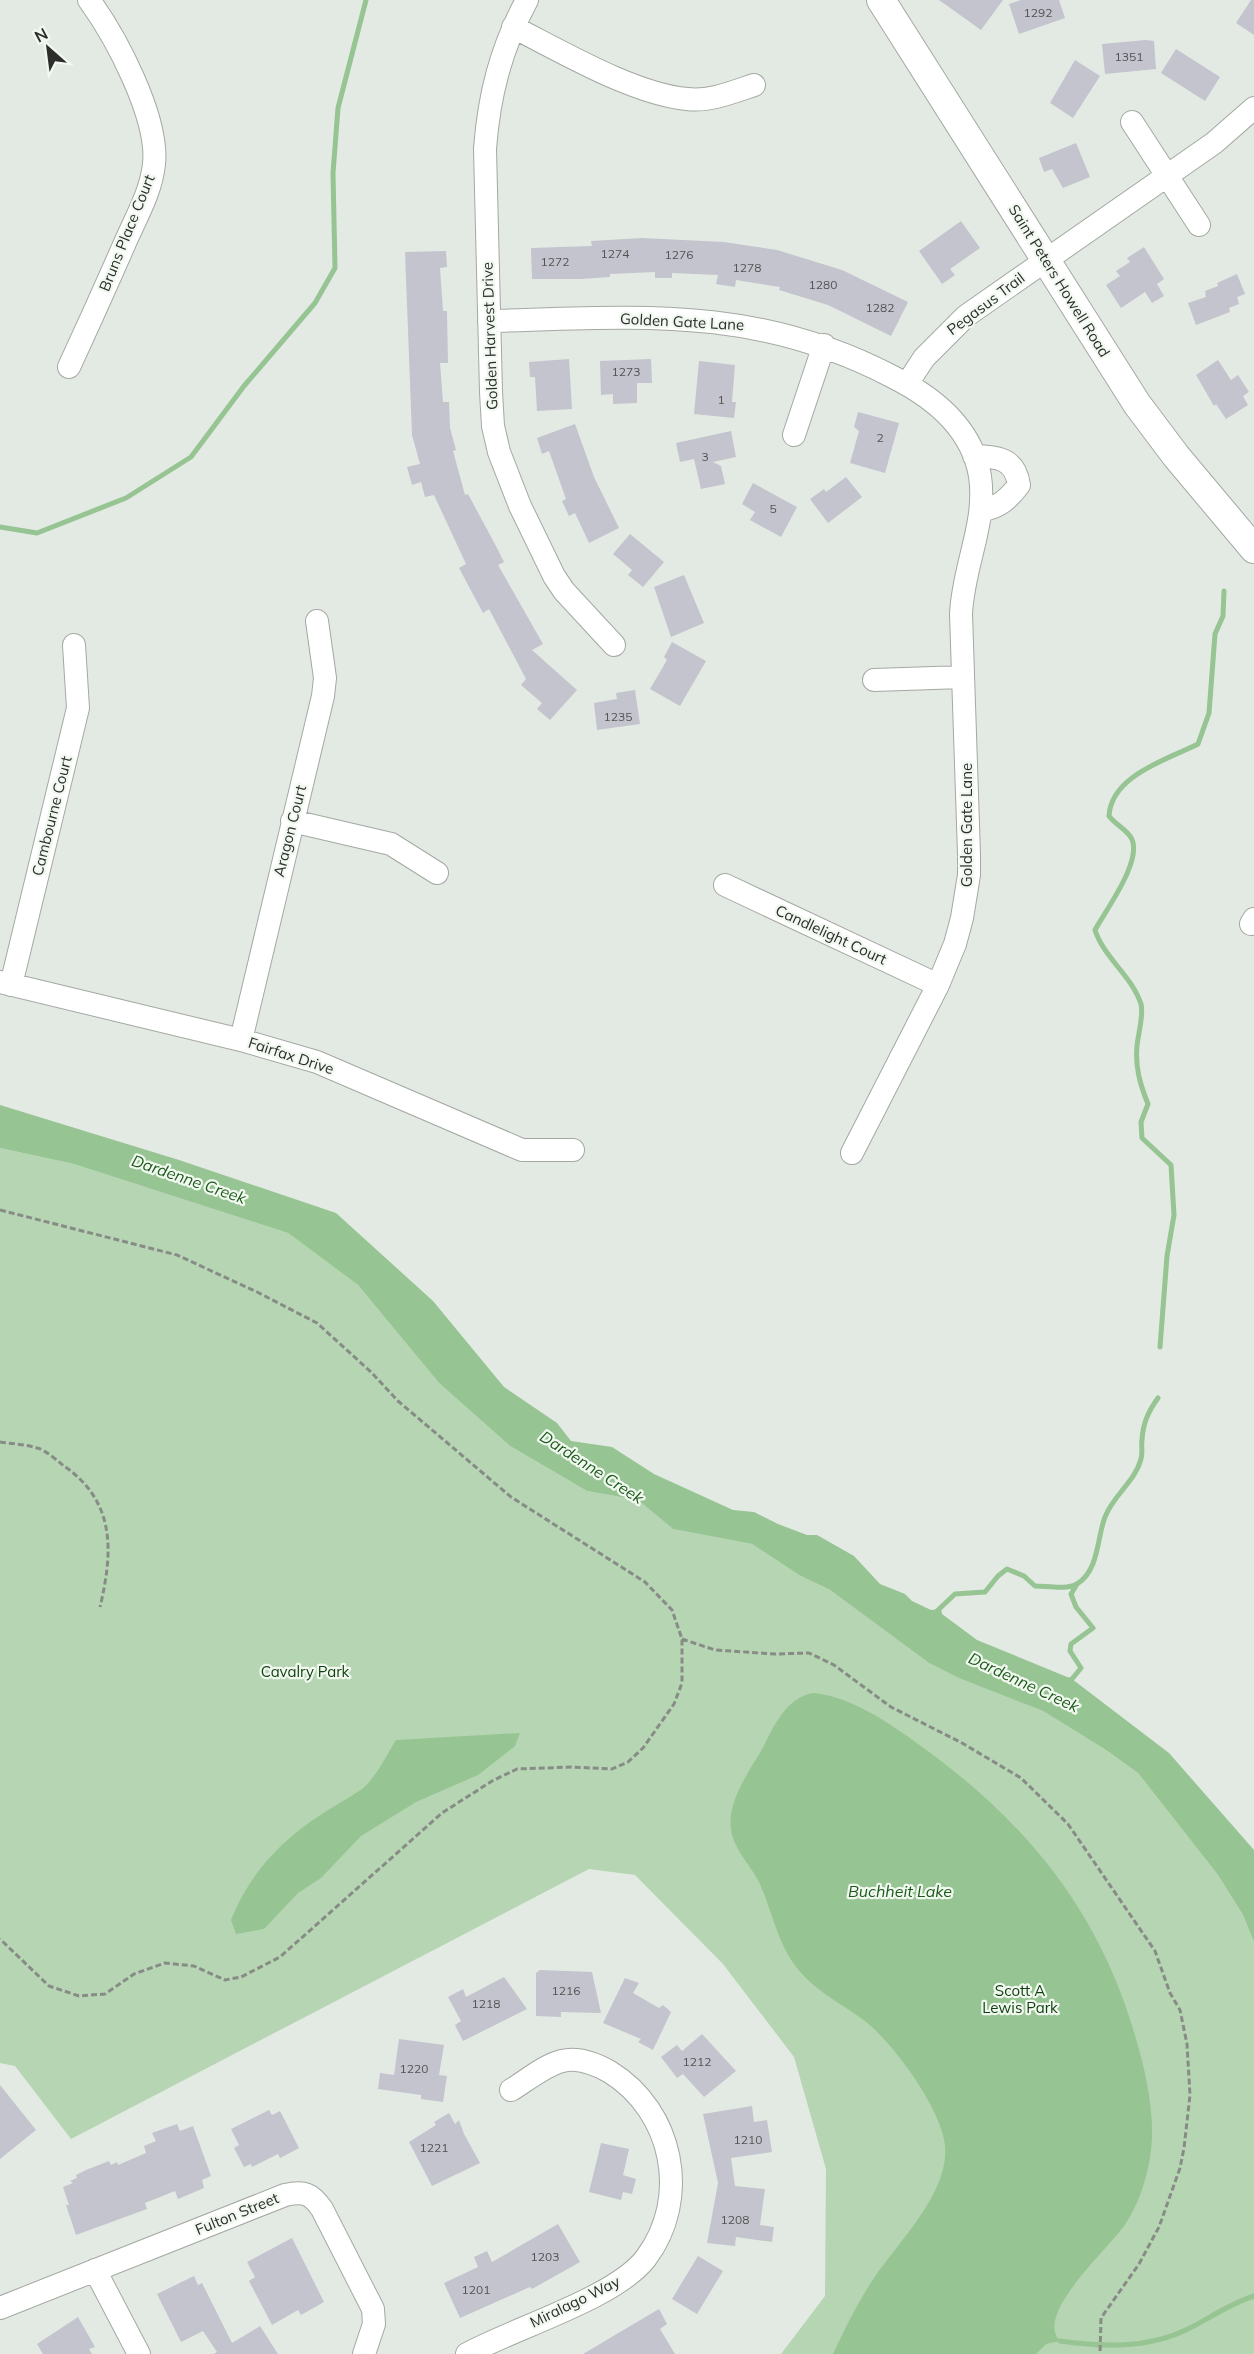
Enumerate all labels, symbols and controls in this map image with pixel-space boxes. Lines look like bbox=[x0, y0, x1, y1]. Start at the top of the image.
house number: 1292 bbox=[1024, 5, 1052, 20]
north arrow bbox=[18, 18, 78, 78]
text: N bbox=[31, 23, 51, 46]
house number: 1351 bbox=[1115, 49, 1143, 64]
street label: Bruns Place Court bbox=[94, 172, 159, 294]
street label: Saint Peters Howell Road bbox=[1005, 201, 1114, 361]
house number: 1274 bbox=[601, 246, 629, 261]
house number: 1276 bbox=[665, 247, 693, 262]
house number: 1272 bbox=[541, 254, 569, 269]
house number: 1278 bbox=[733, 260, 761, 275]
street label: Golden Harvest Drive bbox=[477, 262, 502, 410]
street label: Pegasus Trail bbox=[943, 268, 1028, 339]
house number: 1280 bbox=[809, 277, 837, 292]
house number: 1282 bbox=[866, 300, 894, 315]
street label: Golden Gate Lane bbox=[619, 309, 745, 334]
house number: 1273 bbox=[612, 364, 640, 379]
house number: 1 bbox=[717, 392, 725, 407]
house number: 2 bbox=[876, 430, 884, 445]
house number: 3 bbox=[701, 449, 709, 464]
house number: 5 bbox=[769, 501, 777, 516]
house number: 1235 bbox=[604, 709, 632, 724]
street label: Cambourne Court bbox=[27, 754, 76, 878]
street label: Golden Gate Lane bbox=[957, 763, 976, 887]
street label: Aragon Court bbox=[269, 783, 310, 879]
street label: Candlelight Court bbox=[772, 900, 890, 969]
street label: Fairfax Drive bbox=[246, 1033, 336, 1078]
water label: Dardenne Creek bbox=[129, 1150, 249, 1208]
water label: Dardenne Creek bbox=[536, 1426, 648, 1508]
water label: Dardenne Creek bbox=[966, 1648, 1083, 1717]
park label: Cavalry Park bbox=[261, 1662, 350, 1681]
water label: Buchheit Lake bbox=[848, 1881, 952, 1901]
park label: Scott A Lewis Park bbox=[982, 1981, 1058, 2017]
house number: 1216 bbox=[552, 1983, 580, 1998]
house number: 1218 bbox=[472, 1996, 500, 2011]
house number: 1212 bbox=[683, 2054, 711, 2069]
house number: 1220 bbox=[400, 2061, 428, 2076]
house number: 1210 bbox=[734, 2132, 762, 2147]
house number: 1221 bbox=[420, 2140, 448, 2155]
street label: Fulton Street bbox=[192, 2188, 281, 2239]
house number: 1208 bbox=[721, 2212, 749, 2227]
house number: 1203 bbox=[531, 2249, 559, 2264]
street label: Miralago Way bbox=[527, 2272, 623, 2331]
house number: 1201 bbox=[462, 2282, 490, 2297]

